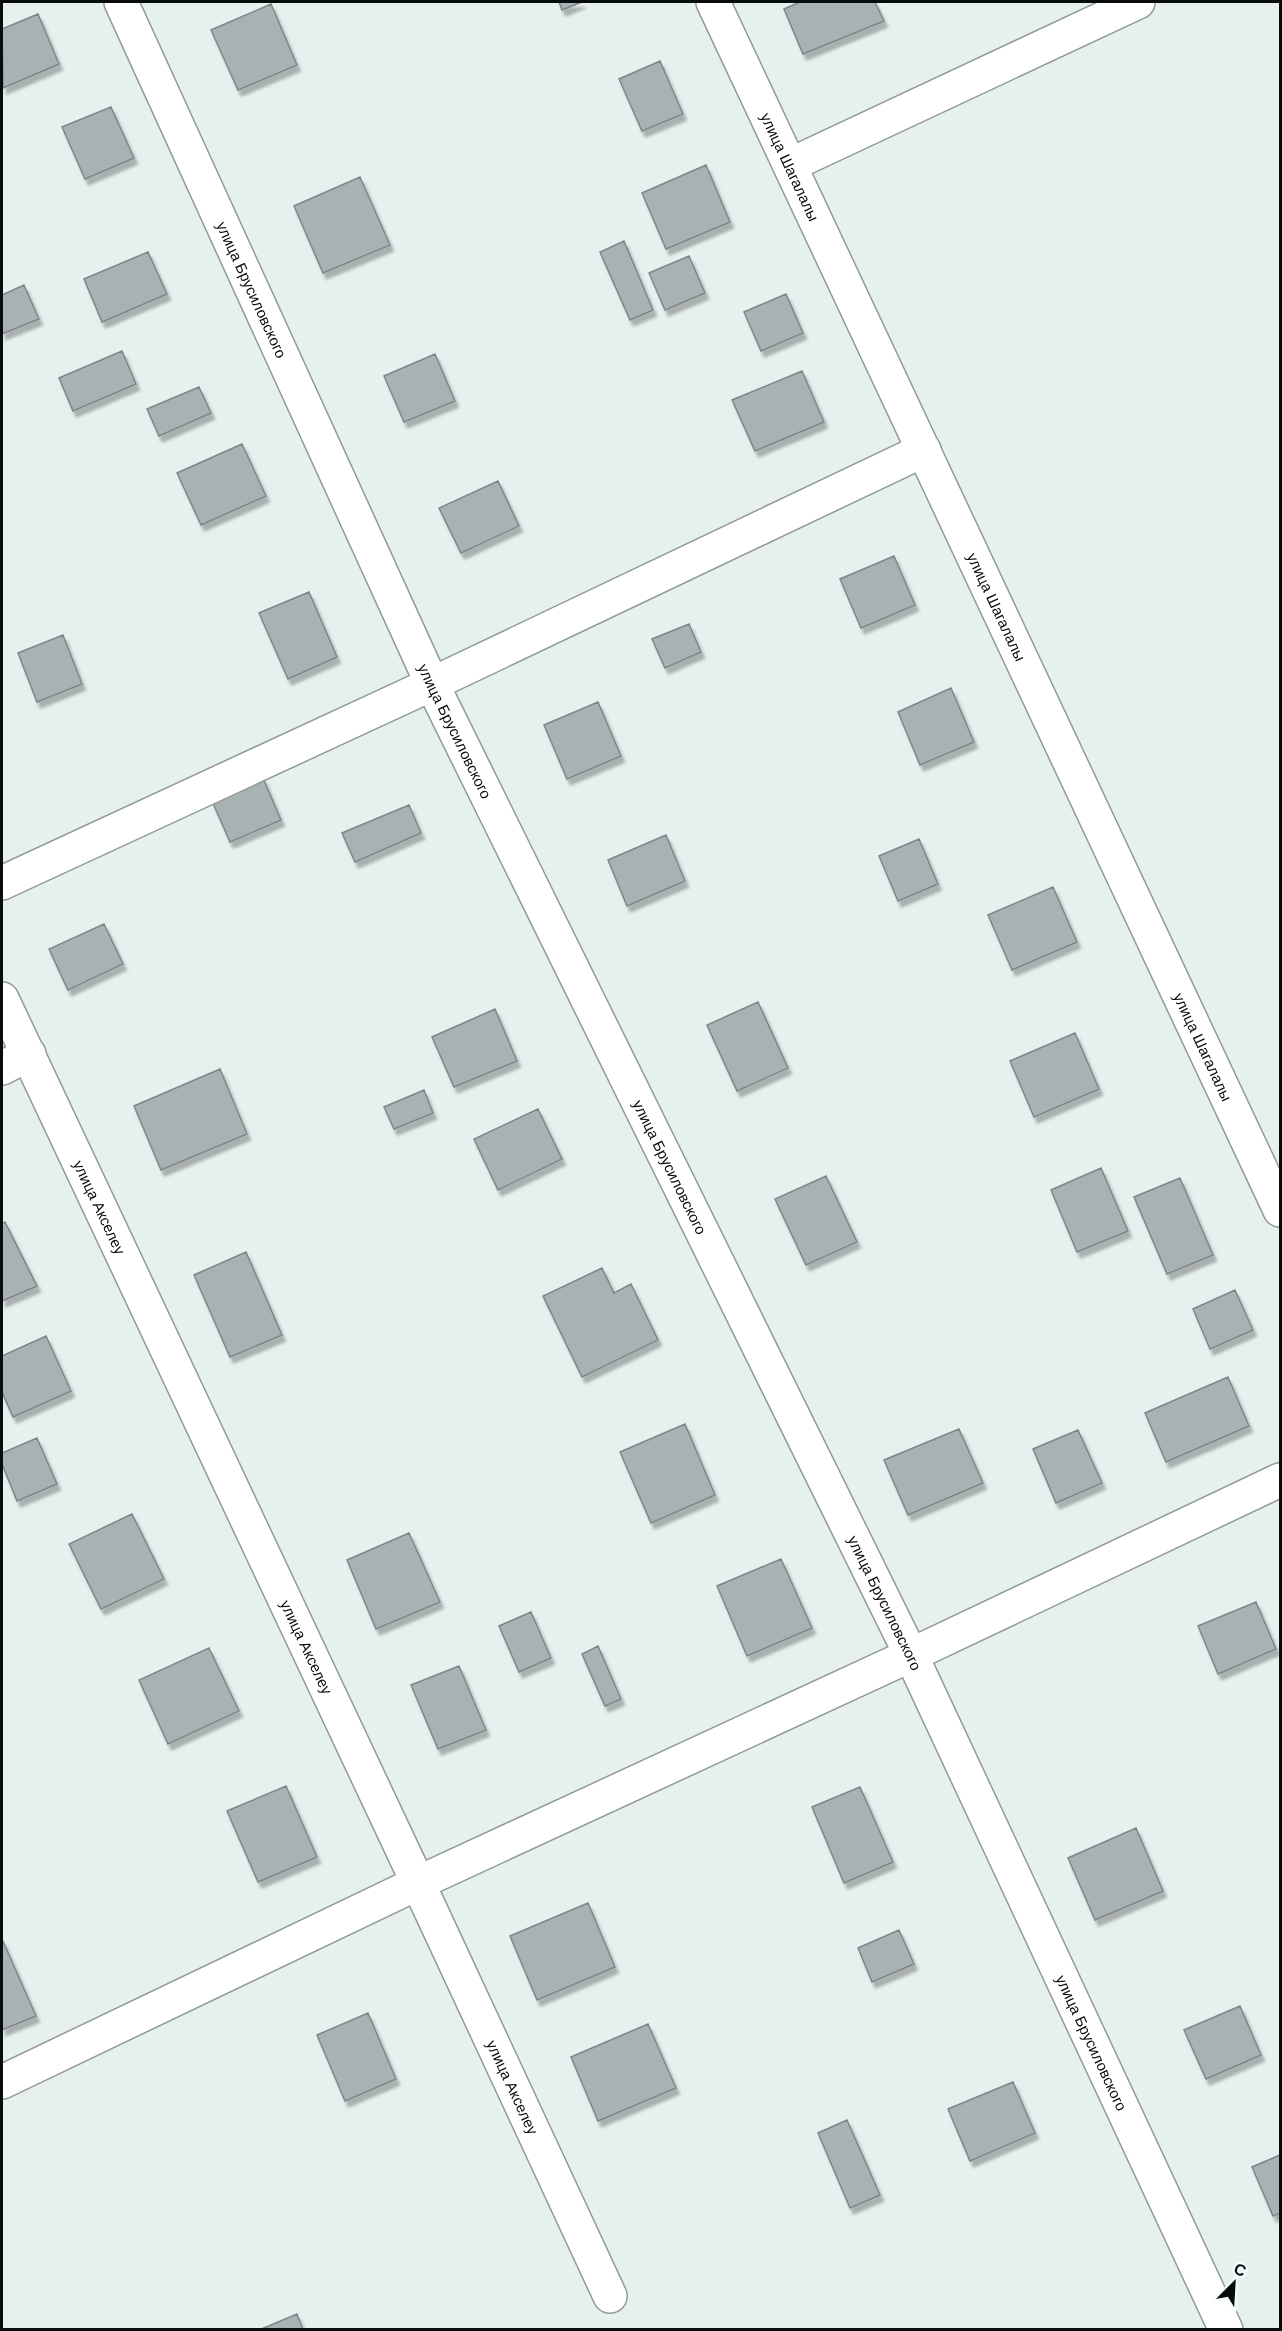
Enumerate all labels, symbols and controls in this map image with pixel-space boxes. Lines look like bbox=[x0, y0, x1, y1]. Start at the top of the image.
street label: улица Шагалалы bbox=[758, 110, 823, 224]
street label: улица Брусиловского bbox=[214, 219, 291, 360]
street label: улица Шагалалы bbox=[964, 550, 1030, 664]
street label: улица Брусиловского bbox=[415, 661, 496, 801]
street label: улица Шагалалы bbox=[1171, 990, 1236, 1104]
street label: улица Брусиловского bbox=[630, 1097, 711, 1237]
street label: улица Акселеу bbox=[71, 1157, 130, 1257]
street label: улица Брусиловского bbox=[845, 1533, 925, 1673]
street label: улица Акселеу bbox=[277, 1597, 336, 1697]
street label: улица Брусиловского bbox=[1053, 1972, 1131, 2113]
street label: улица Акселеу bbox=[484, 2037, 542, 2137]
north arrow bbox=[1204, 2253, 1264, 2313]
text: С bbox=[1231, 2260, 1249, 2280]

